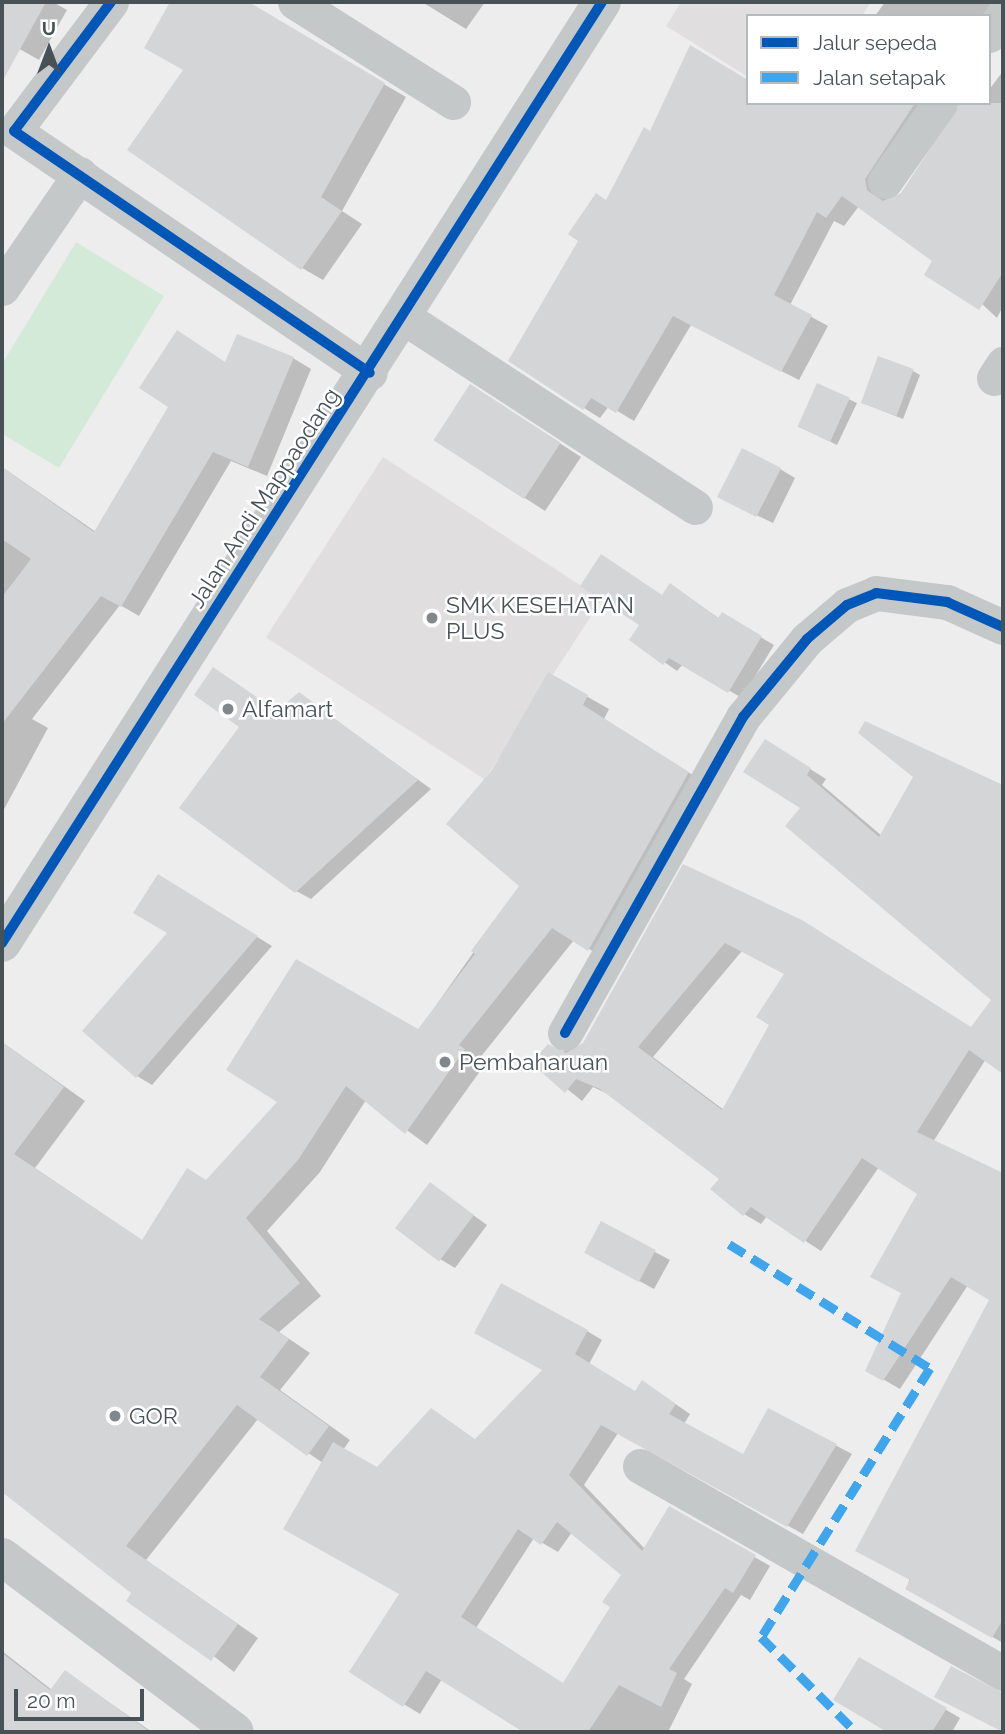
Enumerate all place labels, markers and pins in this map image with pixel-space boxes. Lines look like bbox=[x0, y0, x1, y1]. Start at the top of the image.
place label: SMK KESEHATAN PLUS bbox=[446, 591, 634, 645]
marker: SMK KESEHATAN PLUS bbox=[424, 610, 440, 626]
place label: Alfamart bbox=[242, 695, 333, 723]
marker: Alfamart bbox=[220, 701, 236, 717]
place label: Pembaharuan bbox=[459, 1048, 608, 1076]
marker: Pembaharuan bbox=[437, 1054, 453, 1070]
place label: GOR bbox=[129, 1402, 178, 1430]
marker: GOR bbox=[107, 1408, 123, 1424]

